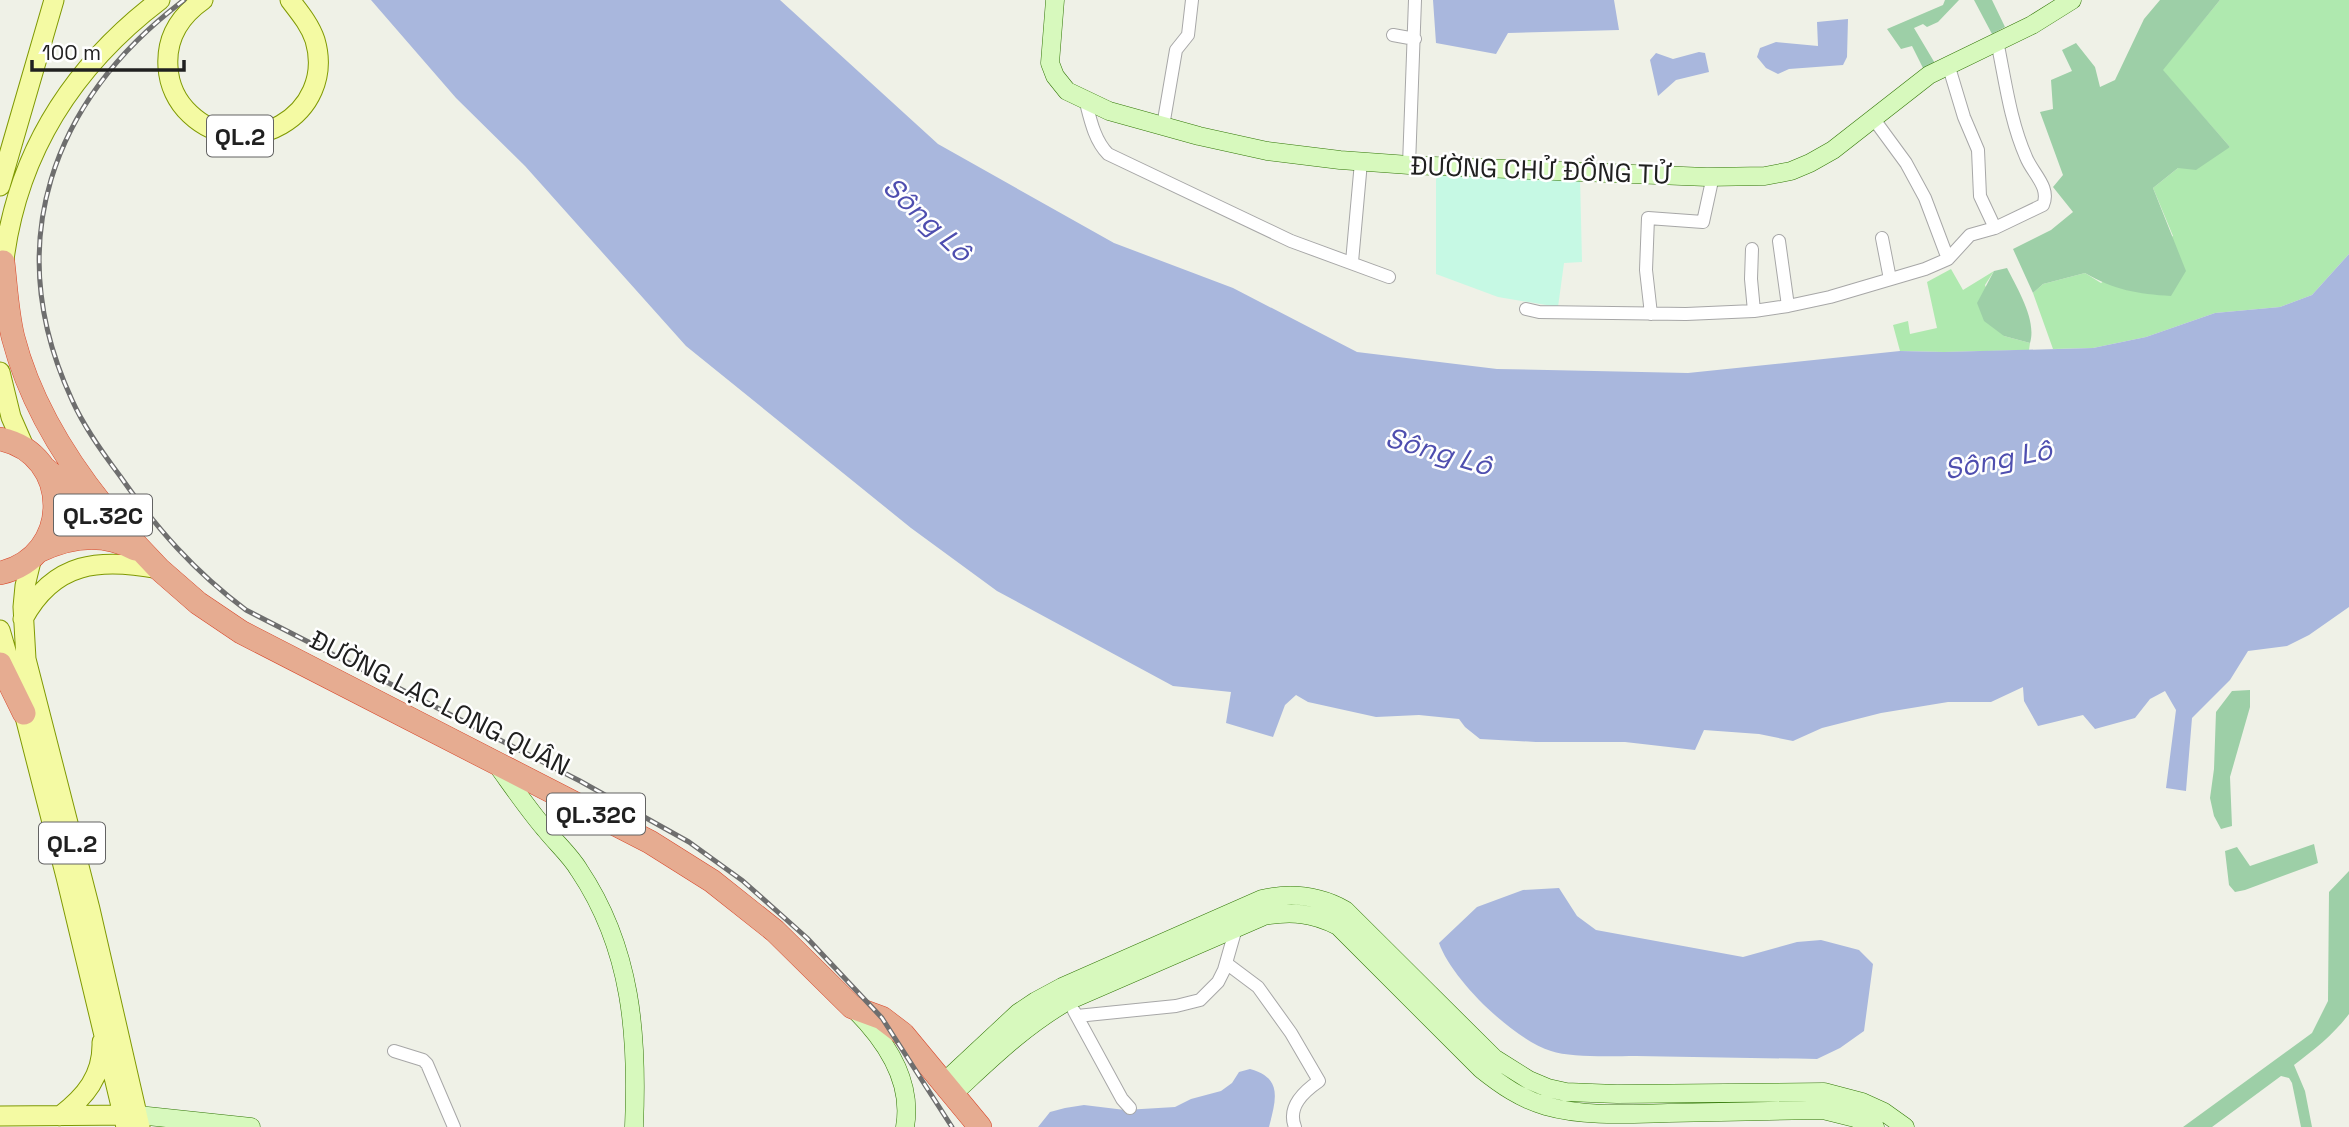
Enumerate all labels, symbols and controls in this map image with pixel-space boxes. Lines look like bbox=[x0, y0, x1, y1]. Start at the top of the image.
scale bar bbox=[32, 28, 184, 72]
text: 100 m bbox=[42, 39, 101, 66]
road number: QL.2 bbox=[207, 116, 273, 156]
street label: ĐƯỜNG CHỬ ĐỒNG TỬ bbox=[1410, 148, 1673, 192]
water label: Sông Lô bbox=[876, 169, 981, 270]
water label: Sông Lô bbox=[1381, 419, 1497, 484]
water label: Sông Lô bbox=[1941, 431, 2056, 487]
road number: QL.32C bbox=[54, 494, 152, 536]
street label: ĐƯỜNG LẠC LONG QUÂN bbox=[304, 623, 576, 783]
road number: QL.32C bbox=[547, 794, 645, 834]
road number: QL.2 bbox=[39, 822, 105, 864]

